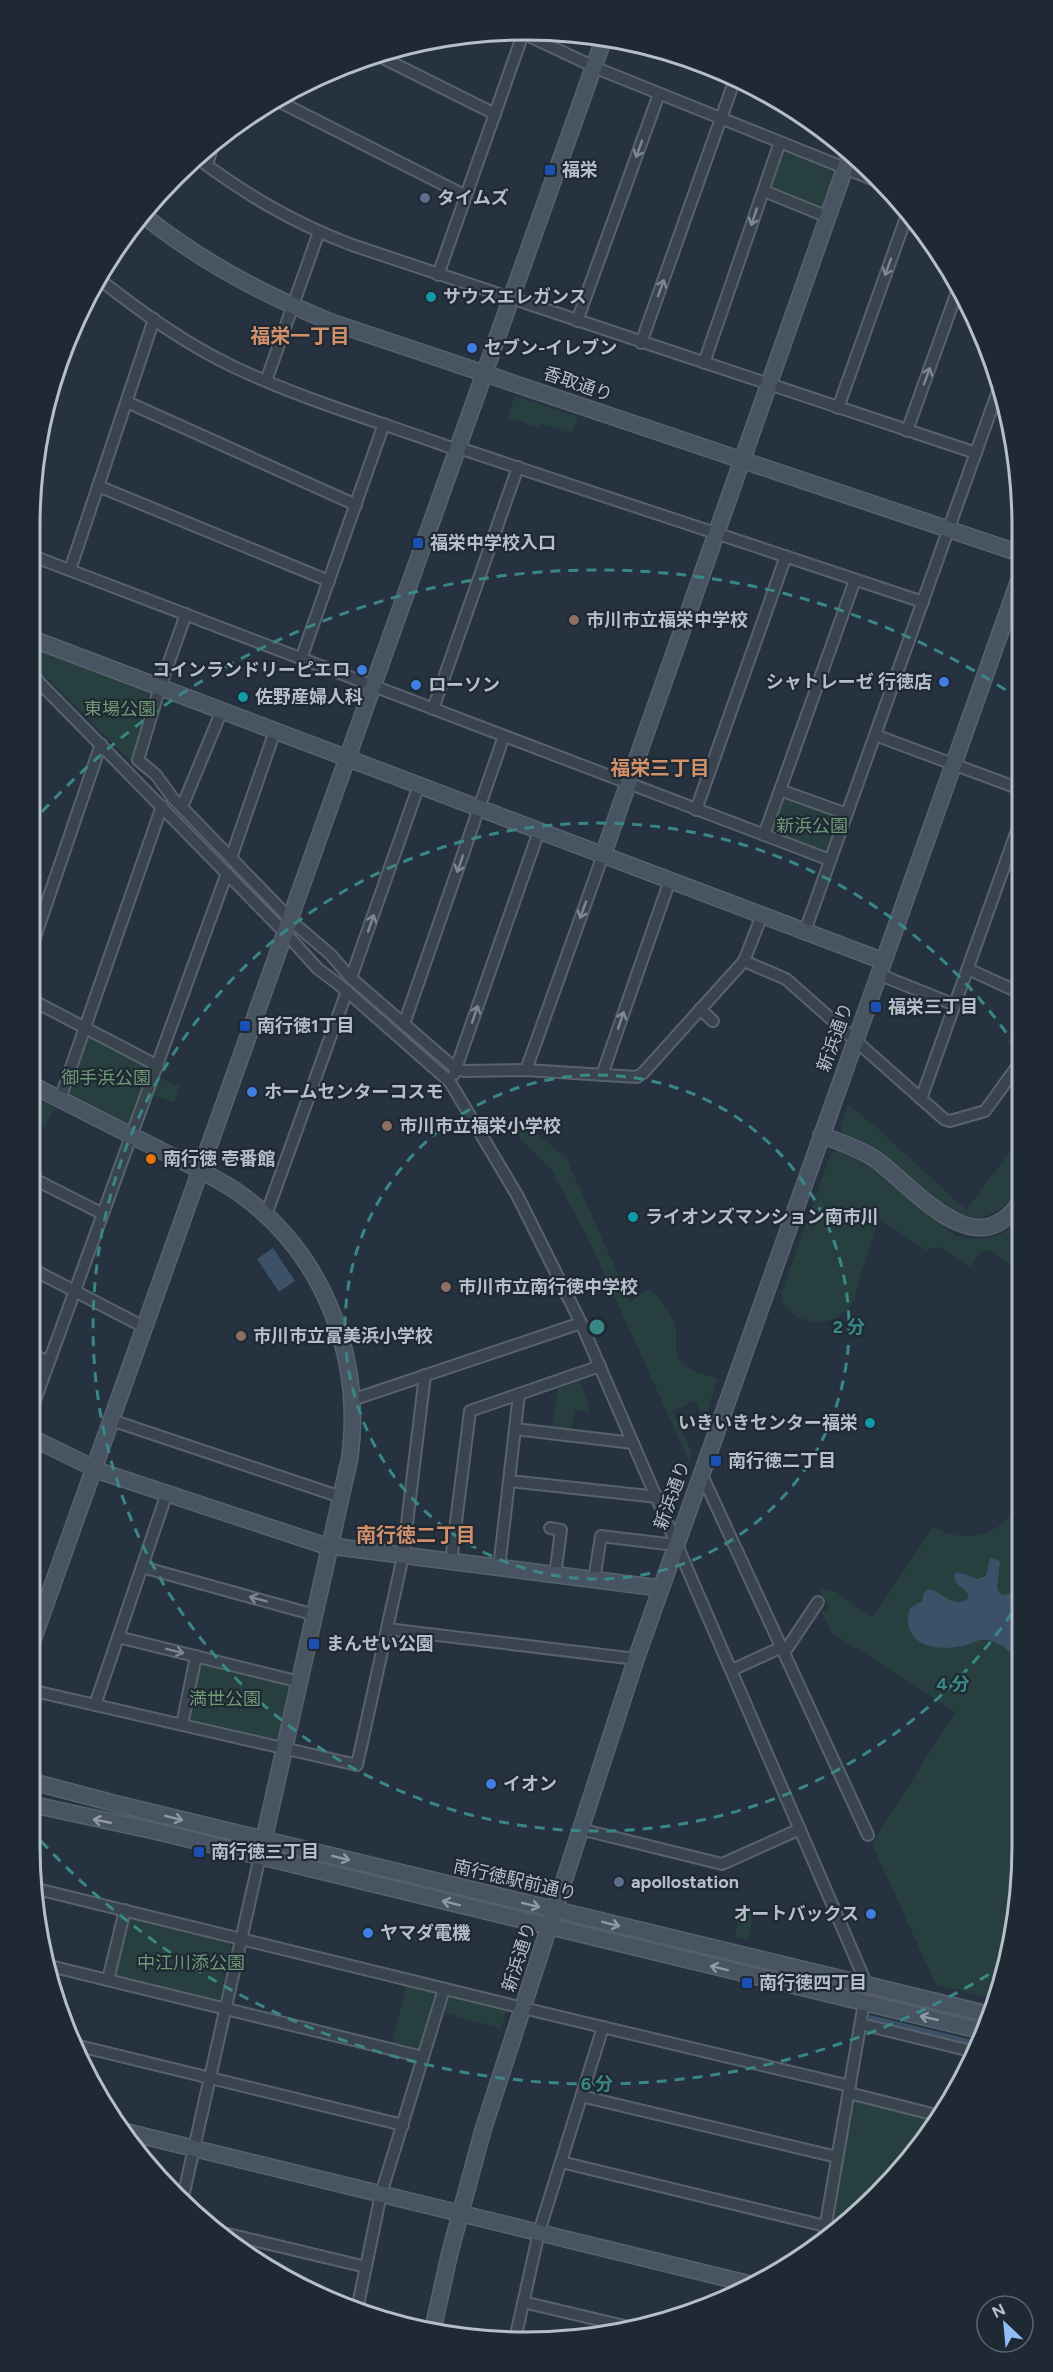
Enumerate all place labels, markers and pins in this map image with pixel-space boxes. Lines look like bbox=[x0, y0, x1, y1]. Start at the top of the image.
place label: 福栄 bbox=[562, 159, 598, 181]
marker: 福栄 bbox=[543, 163, 557, 177]
place label: タイムズ bbox=[437, 187, 509, 209]
marker: タイムズ bbox=[418, 191, 432, 205]
place label: サウスエレガンス bbox=[443, 286, 587, 308]
marker: サウスエレガンス bbox=[424, 290, 438, 304]
place label: セブン-イレブン bbox=[484, 337, 617, 359]
marker: セブン-イレブン bbox=[465, 341, 479, 355]
place label: 福栄中学校入口 bbox=[430, 532, 556, 554]
marker: 福栄中学校入口 bbox=[411, 536, 425, 550]
place label: 市川市立福栄中学校 bbox=[586, 609, 748, 631]
marker: 市川市立福栄中学校 bbox=[567, 613, 581, 627]
place label: コインランドリーピエロ bbox=[152, 659, 350, 681]
marker: コインランドリーピエロ bbox=[355, 663, 369, 677]
place label: シャトレーゼ 行徳店 bbox=[766, 671, 932, 693]
place label: ローソン bbox=[428, 674, 500, 696]
marker: シャトレーゼ 行徳店 bbox=[937, 675, 951, 689]
marker: ローソン bbox=[409, 678, 423, 692]
place label: 佐野産婦人科 bbox=[255, 686, 363, 708]
marker: 佐野産婦人科 bbox=[236, 690, 250, 704]
place label: 福栄三丁目 bbox=[888, 996, 978, 1018]
marker: 福栄三丁目 bbox=[869, 1000, 883, 1014]
place label: 南行徳1丁目 bbox=[257, 1015, 355, 1037]
marker: 南行徳1丁目 bbox=[238, 1019, 252, 1033]
place label: ホームセンターコスモ bbox=[264, 1081, 443, 1103]
marker: ホームセンターコスモ bbox=[245, 1085, 259, 1099]
place label: 市川市立福栄小学校 bbox=[399, 1115, 561, 1137]
marker: 市川市立福栄小学校 bbox=[380, 1119, 394, 1133]
place label: 南行徳 壱番館 bbox=[163, 1148, 275, 1170]
marker: 南行徳 壱番館 bbox=[144, 1152, 158, 1166]
place label: ライオンズマンション南市川 bbox=[645, 1206, 879, 1228]
marker: ライオンズマンション南市川 bbox=[626, 1210, 640, 1224]
place label: 市川市立南行徳中学校 bbox=[458, 1276, 638, 1298]
marker: 市川市立南行徳中学校 bbox=[439, 1280, 453, 1294]
centre of rings bbox=[587, 1317, 607, 1337]
place label: 市川市立富美浜小学校 bbox=[253, 1325, 433, 1347]
marker: 市川市立富美浜小学校 bbox=[234, 1329, 248, 1343]
place label: いきいきセンター福栄 bbox=[678, 1412, 858, 1434]
marker: いきいきセンター福栄 bbox=[863, 1416, 877, 1430]
place label: 南行徳二丁目 bbox=[728, 1450, 836, 1472]
marker: 南行徳二丁目 bbox=[709, 1454, 723, 1468]
place label: まんせい公園 bbox=[326, 1633, 434, 1655]
marker: まんせい公園 bbox=[307, 1637, 321, 1651]
place label: イオン bbox=[503, 1773, 557, 1795]
marker: イオン bbox=[484, 1777, 498, 1791]
place label: 南行徳三丁目 bbox=[211, 1841, 319, 1863]
marker: 南行徳三丁目 bbox=[192, 1845, 206, 1859]
place label: apollostation bbox=[631, 1871, 739, 1893]
marker: apollostation bbox=[612, 1875, 626, 1889]
place label: オートバックス bbox=[734, 1903, 859, 1925]
marker: オートバックス bbox=[864, 1907, 878, 1921]
place label: ヤマダ電機 bbox=[380, 1922, 471, 1944]
marker: ヤマダ電機 bbox=[361, 1926, 375, 1940]
place label: 南行徳四丁目 bbox=[759, 1972, 867, 1994]
marker: 南行徳四丁目 bbox=[740, 1976, 754, 1990]

